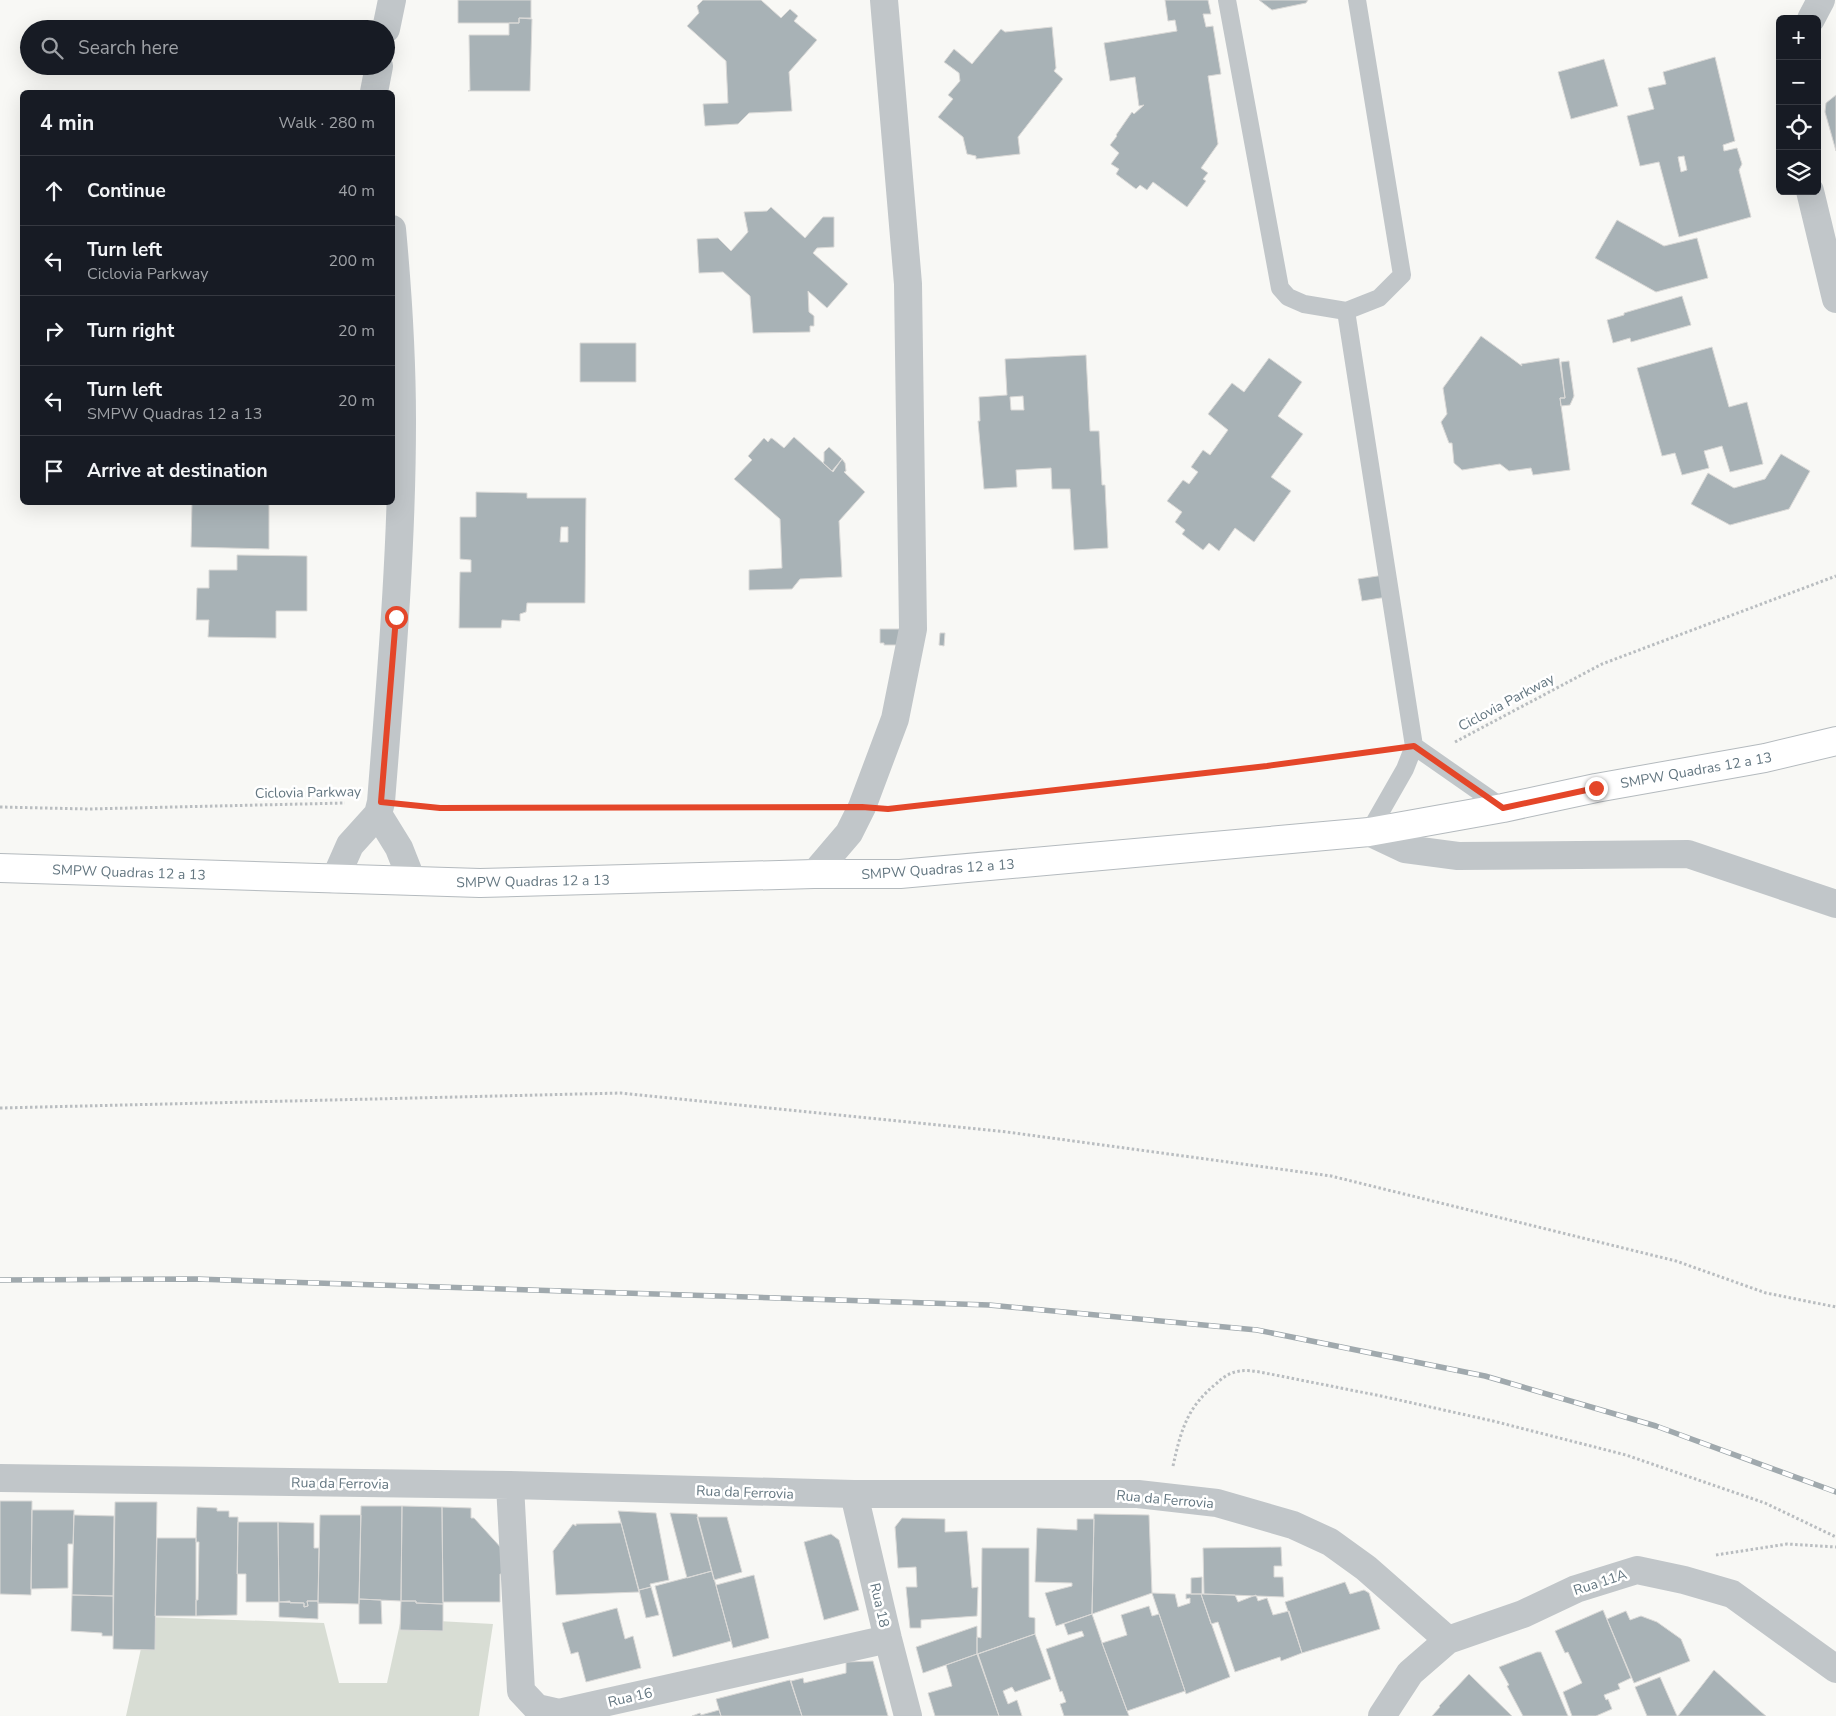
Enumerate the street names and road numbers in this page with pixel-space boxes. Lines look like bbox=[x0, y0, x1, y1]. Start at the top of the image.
street label: Ciclovia Parkway bbox=[1455, 669, 1558, 736]
street label: SMPW Quadras 12 a 13 bbox=[1619, 748, 1773, 793]
street label: Ciclovia Parkway bbox=[255, 782, 362, 803]
street label: SMPW Quadras 12 a 13 bbox=[861, 855, 1015, 884]
street label: SMPW Quadras 12 a 13 bbox=[52, 860, 206, 885]
street label: SMPW Quadras 12 a 13 bbox=[456, 871, 610, 892]
street label: Rua da Ferrovia bbox=[291, 1473, 389, 1494]
street label: Rua da Ferrovia bbox=[696, 1481, 794, 1504]
street label: Rua da Ferrovia bbox=[1115, 1486, 1214, 1513]
street label: Rua 11A bbox=[1571, 1565, 1629, 1600]
street label: Rua 18 bbox=[865, 1581, 894, 1629]
street label: Rua 16 bbox=[606, 1683, 654, 1712]

